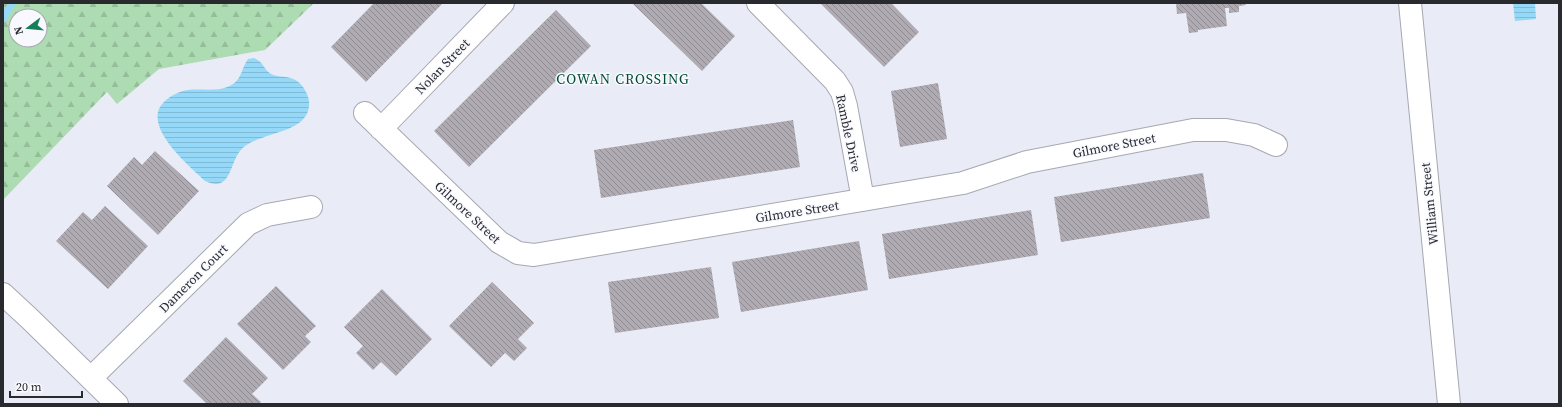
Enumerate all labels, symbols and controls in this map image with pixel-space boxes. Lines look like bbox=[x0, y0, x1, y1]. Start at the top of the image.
north arrow bbox=[8, 8, 48, 48]
text: N bbox=[11, 25, 27, 37]
street label: Nolan Street bbox=[412, 34, 474, 98]
district label: COWAN CROSSING bbox=[556, 69, 690, 89]
street label: Ramble Drive bbox=[832, 93, 865, 174]
street label: Gilmore Street bbox=[1071, 129, 1158, 162]
street label: William Street bbox=[1417, 161, 1442, 246]
street label: Gilmore Street bbox=[431, 177, 505, 248]
street label: Gilmore Street bbox=[754, 196, 841, 226]
street label: Dameron Court bbox=[155, 240, 232, 316]
scale bar bbox=[10, 373, 82, 399]
text: 20 m bbox=[16, 379, 42, 395]

